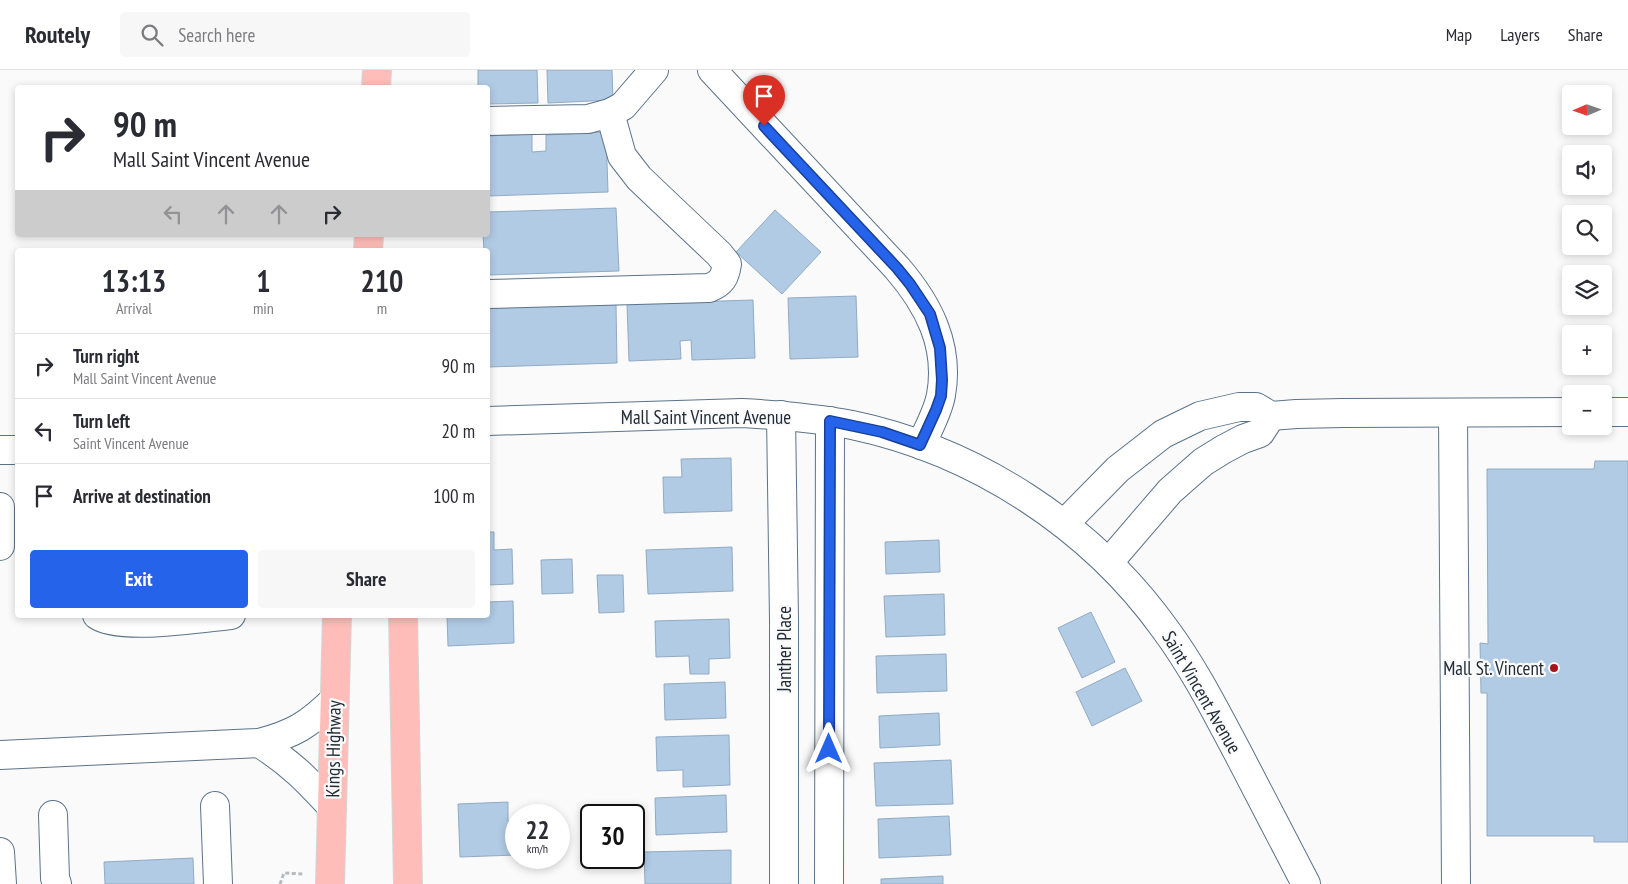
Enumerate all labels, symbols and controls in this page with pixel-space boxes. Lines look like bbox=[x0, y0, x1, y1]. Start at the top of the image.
search box bbox=[120, 12, 470, 57]
text: Routely bbox=[25, 19, 90, 50]
icon: search bbox=[138, 21, 166, 49]
text: Search here bbox=[178, 23, 255, 47]
text: Map bbox=[1446, 23, 1472, 46]
text: Layers bbox=[1500, 23, 1540, 46]
text: Share bbox=[1568, 23, 1603, 46]
pin bbox=[743, 75, 785, 126]
icon: arrive bbox=[750, 82, 778, 110]
north arrow bbox=[1562, 85, 1612, 135]
map controls bbox=[1562, 85, 1612, 435]
text: 90 m bbox=[113, 101, 177, 147]
icon: right bbox=[30, 105, 95, 170]
text: Mall Saint Vincent Avenue bbox=[113, 145, 310, 173]
button: sound bbox=[1562, 145, 1612, 195]
icon: left bbox=[159, 200, 187, 228]
icon: ahead bbox=[212, 200, 240, 228]
icon: ahead bbox=[265, 200, 293, 228]
icon: right bbox=[318, 200, 346, 228]
button: search bbox=[1562, 205, 1612, 255]
text: 13:13 bbox=[102, 261, 166, 300]
text: 1 bbox=[256, 261, 271, 300]
text: 210 bbox=[360, 261, 403, 300]
button: layers bbox=[1562, 265, 1612, 315]
text: Arrival bbox=[116, 298, 152, 318]
text: min bbox=[253, 298, 274, 318]
text: m bbox=[377, 298, 387, 318]
button: + bbox=[1562, 325, 1612, 375]
text: Turn right bbox=[73, 344, 139, 368]
icon: right bbox=[30, 352, 58, 380]
text: 90 m bbox=[442, 354, 475, 378]
text: Mall Saint Vincent Avenue bbox=[73, 368, 216, 388]
button: − bbox=[1562, 385, 1612, 435]
street label: Mall Saint Vincent Avenue bbox=[621, 405, 791, 429]
text: Turn left bbox=[73, 409, 130, 433]
icon: left bbox=[30, 417, 58, 445]
text: 20 m bbox=[442, 419, 475, 443]
text: Saint Vincent Avenue bbox=[73, 433, 189, 453]
icon: arrive bbox=[30, 482, 58, 510]
text: Arrive at destination bbox=[73, 484, 211, 508]
text: 100 m bbox=[433, 484, 475, 508]
button: Exit bbox=[30, 550, 248, 608]
button: Share bbox=[258, 550, 475, 608]
street label: Janther Place bbox=[772, 606, 796, 693]
street label: Saint Vincent Avenue bbox=[1157, 626, 1247, 758]
place label: Mall St. Vincent bbox=[1443, 656, 1545, 680]
marker: Mall St. Vincent bbox=[1548, 662, 1560, 674]
street label: Kings Highway bbox=[320, 699, 346, 798]
position arrow bbox=[802, 722, 854, 774]
speed limit sign: 30 bbox=[580, 804, 645, 869]
text: 22 bbox=[526, 814, 549, 846]
text: km/h bbox=[527, 841, 548, 856]

